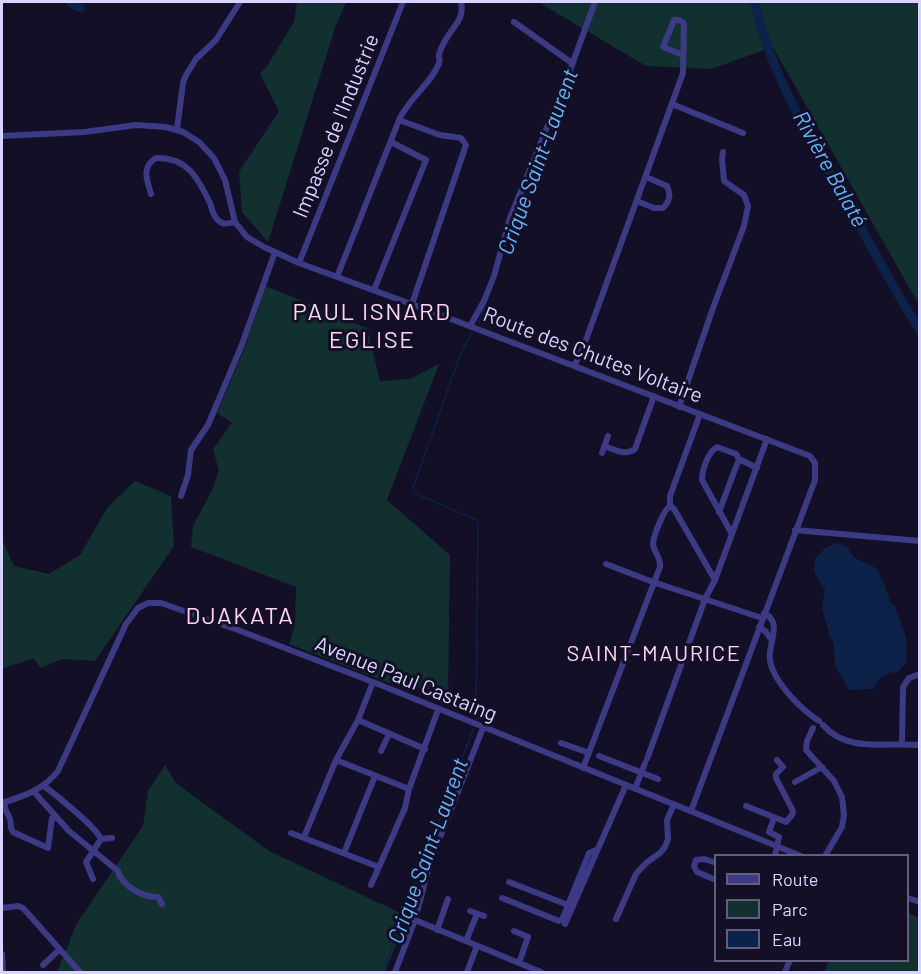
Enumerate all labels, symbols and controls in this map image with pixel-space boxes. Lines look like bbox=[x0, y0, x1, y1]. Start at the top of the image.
street label: Impasse de l'Industrie bbox=[288, 30, 384, 222]
water label: Crique Saint-Laurent bbox=[492, 66, 584, 258]
water label: Rivière Balaté bbox=[787, 106, 873, 232]
district label: PAUL ISNARD EGLISE bbox=[292, 298, 452, 354]
street label: Route des Chutes Voltaire bbox=[480, 301, 706, 409]
district label: DJAKATA bbox=[186, 602, 294, 630]
street label: Avenue Paul Castaing bbox=[311, 631, 501, 727]
district label: SAINT-MAURICE bbox=[567, 641, 741, 667]
water label: Crique Saint-Laurent bbox=[382, 755, 474, 947]
legend bbox=[714, 854, 909, 962]
text: Route bbox=[772, 868, 818, 890]
text: Parc bbox=[772, 898, 808, 920]
text: Eau bbox=[772, 928, 802, 950]

